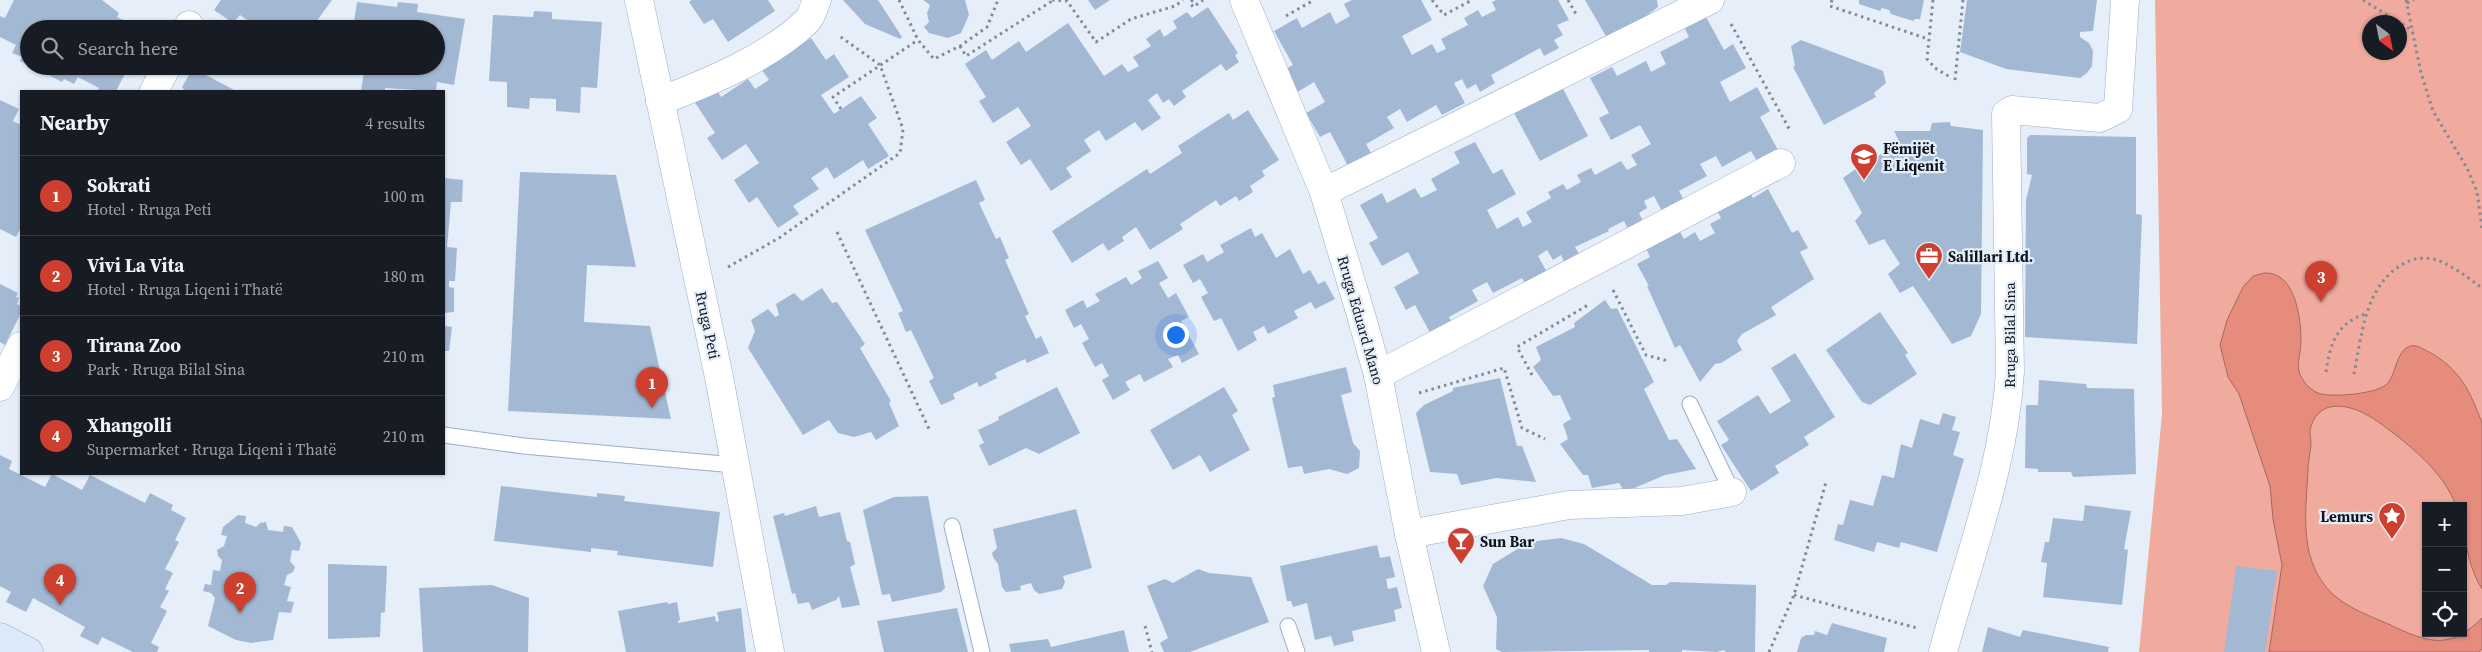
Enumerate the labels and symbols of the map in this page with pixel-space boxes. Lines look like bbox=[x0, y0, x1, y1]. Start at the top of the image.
north arrow bbox=[2362, 15, 2407, 60]
place label: Fëmijët E Liqenit bbox=[1883, 138, 1945, 176]
school or university icon: Fëmijët E Liqenit bbox=[1849, 142, 1879, 181]
office icon: Salillari Ltd. bbox=[1914, 241, 1944, 280]
place label: Salillari Ltd. bbox=[1948, 246, 2033, 267]
street label: Rruga Eduard Mano bbox=[1333, 253, 1389, 387]
pin: 3 bbox=[2305, 261, 2337, 302]
street label: Rruga Bilal Sina bbox=[1999, 282, 2020, 388]
street label: Rruga Peti bbox=[691, 289, 725, 361]
your location bbox=[1163, 322, 1189, 348]
pin: 1 bbox=[636, 367, 668, 408]
place icon: Lemurs bbox=[2377, 501, 2407, 540]
place label: Lemurs bbox=[2320, 506, 2373, 527]
bar icon: Sun Bar bbox=[1446, 526, 1476, 565]
place label: Sun Bar bbox=[1480, 531, 1534, 552]
pin: 4 bbox=[44, 564, 76, 605]
pin: 2 bbox=[224, 572, 256, 613]

